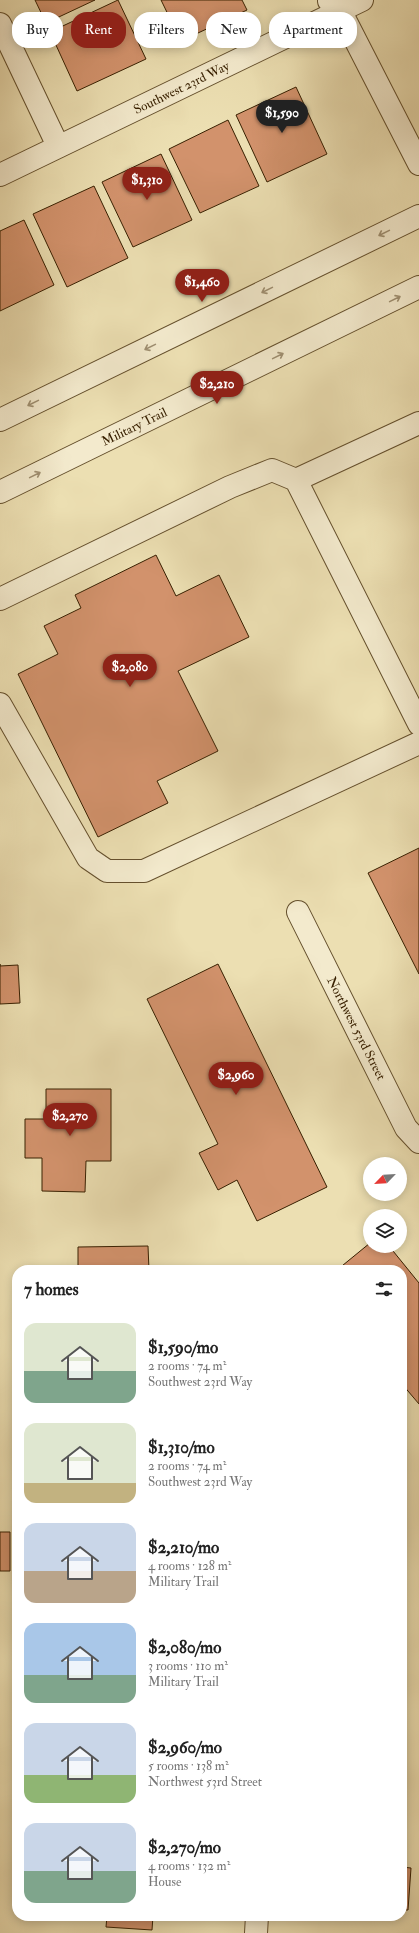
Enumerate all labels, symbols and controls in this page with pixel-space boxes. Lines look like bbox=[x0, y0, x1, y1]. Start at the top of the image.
chip: Buy bbox=[12, 12, 63, 48]
chip: Rent bbox=[71, 12, 126, 48]
chip: Filters bbox=[134, 12, 198, 48]
chip: New bbox=[206, 12, 261, 48]
chip: Apartment bbox=[269, 12, 357, 48]
street label: Southwest 23rd Way bbox=[131, 58, 233, 119]
pin: $1,590 bbox=[249, 100, 315, 134]
text: $1,590 bbox=[265, 105, 299, 121]
pin: $1,310 bbox=[114, 167, 180, 201]
text: $1,310 bbox=[131, 172, 163, 188]
one-way arrow bbox=[378, 230, 390, 237]
pin: $1,460 bbox=[169, 269, 235, 303]
text: $1,460 bbox=[184, 274, 220, 290]
one-way arrow bbox=[261, 287, 273, 294]
one-way arrow bbox=[388, 295, 400, 302]
one-way arrow bbox=[144, 344, 156, 351]
one-way arrow bbox=[271, 352, 283, 359]
pin: $2,210 bbox=[184, 371, 250, 405]
text: $2,210 bbox=[200, 376, 234, 392]
one-way arrow bbox=[27, 400, 39, 408]
street label: Military Trail bbox=[99, 404, 171, 451]
one-way arrow bbox=[29, 471, 41, 478]
pin: $2,080 bbox=[97, 654, 163, 688]
text: $2,080 bbox=[112, 659, 148, 675]
street label: Northwest 53rd Street bbox=[323, 974, 389, 1083]
pin: $2,960 bbox=[203, 1062, 269, 1096]
text: $2,960 bbox=[218, 1067, 254, 1083]
pin: $2,270 bbox=[37, 1103, 103, 1137]
text: $2,270 bbox=[52, 1108, 88, 1124]
north arrow bbox=[363, 1157, 407, 1201]
map controls bbox=[363, 1157, 407, 1253]
button: layers bbox=[363, 1209, 407, 1253]
icon: filters bbox=[373, 1278, 395, 1300]
text: 7 homes bbox=[24, 1279, 79, 1300]
text: $1,590/mo bbox=[148, 1337, 218, 1358]
icon: home bbox=[56, 1339, 104, 1387]
text: 2 rooms · 74 m² bbox=[148, 1358, 226, 1374]
text: Southwest 23rd Way bbox=[148, 1374, 252, 1390]
text: $1,310/mo bbox=[148, 1437, 215, 1458]
icon: home bbox=[56, 1439, 104, 1487]
text: 2 rooms · 74 m² bbox=[148, 1458, 226, 1474]
text: Southwest 23rd Way bbox=[148, 1474, 252, 1490]
text: $2,210/mo bbox=[148, 1537, 219, 1558]
icon: home bbox=[56, 1539, 104, 1587]
text: 4 rooms · 128 m² bbox=[148, 1558, 231, 1574]
text: Military Trail bbox=[148, 1574, 219, 1590]
text: $2,080/mo bbox=[148, 1637, 221, 1658]
icon: home bbox=[56, 1639, 104, 1687]
text: 3 rooms · 110 m² bbox=[148, 1658, 228, 1674]
text: Military Trail bbox=[148, 1674, 219, 1690]
text: $2,960/mo bbox=[148, 1737, 222, 1758]
icon: home bbox=[56, 1739, 104, 1787]
text: 5 rooms · 138 m² bbox=[148, 1758, 229, 1774]
text: Northwest 53rd Street bbox=[148, 1774, 262, 1790]
text: $2,270/mo bbox=[148, 1837, 221, 1858]
icon: home bbox=[56, 1839, 104, 1887]
text: 4 rooms · 132 m² bbox=[148, 1858, 230, 1874]
text: House bbox=[148, 1874, 181, 1890]

